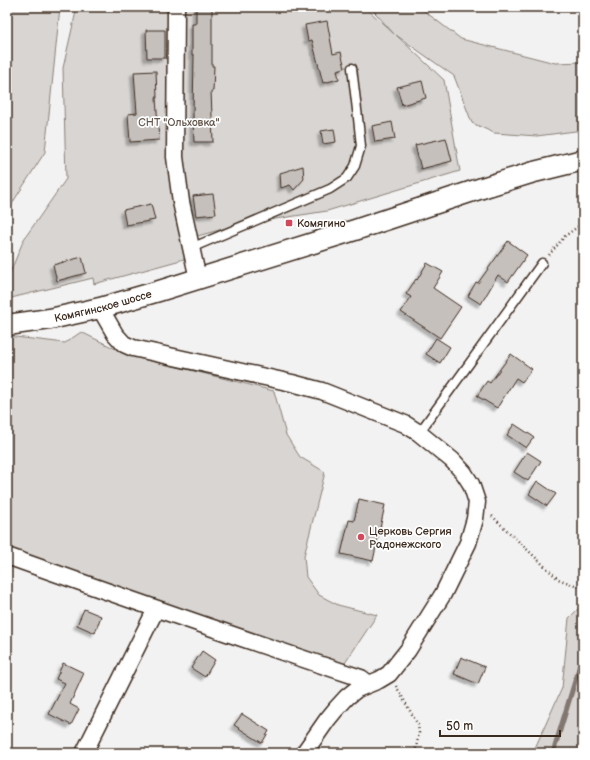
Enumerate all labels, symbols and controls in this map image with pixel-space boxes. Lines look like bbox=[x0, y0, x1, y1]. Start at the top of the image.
park label: СНТ "Ольховка" bbox=[138, 116, 220, 129]
place label: Комягино bbox=[297, 217, 346, 230]
marker: Комягино bbox=[284, 218, 294, 228]
street label: Комягинское шоссе bbox=[53, 287, 153, 324]
place label: Церковь Сергия Радонежского bbox=[369, 525, 452, 551]
marker: Церковь Сергия Радонежского bbox=[356, 532, 366, 542]
scale bar bbox=[440, 712, 560, 738]
text: 50 m bbox=[446, 719, 473, 734]

